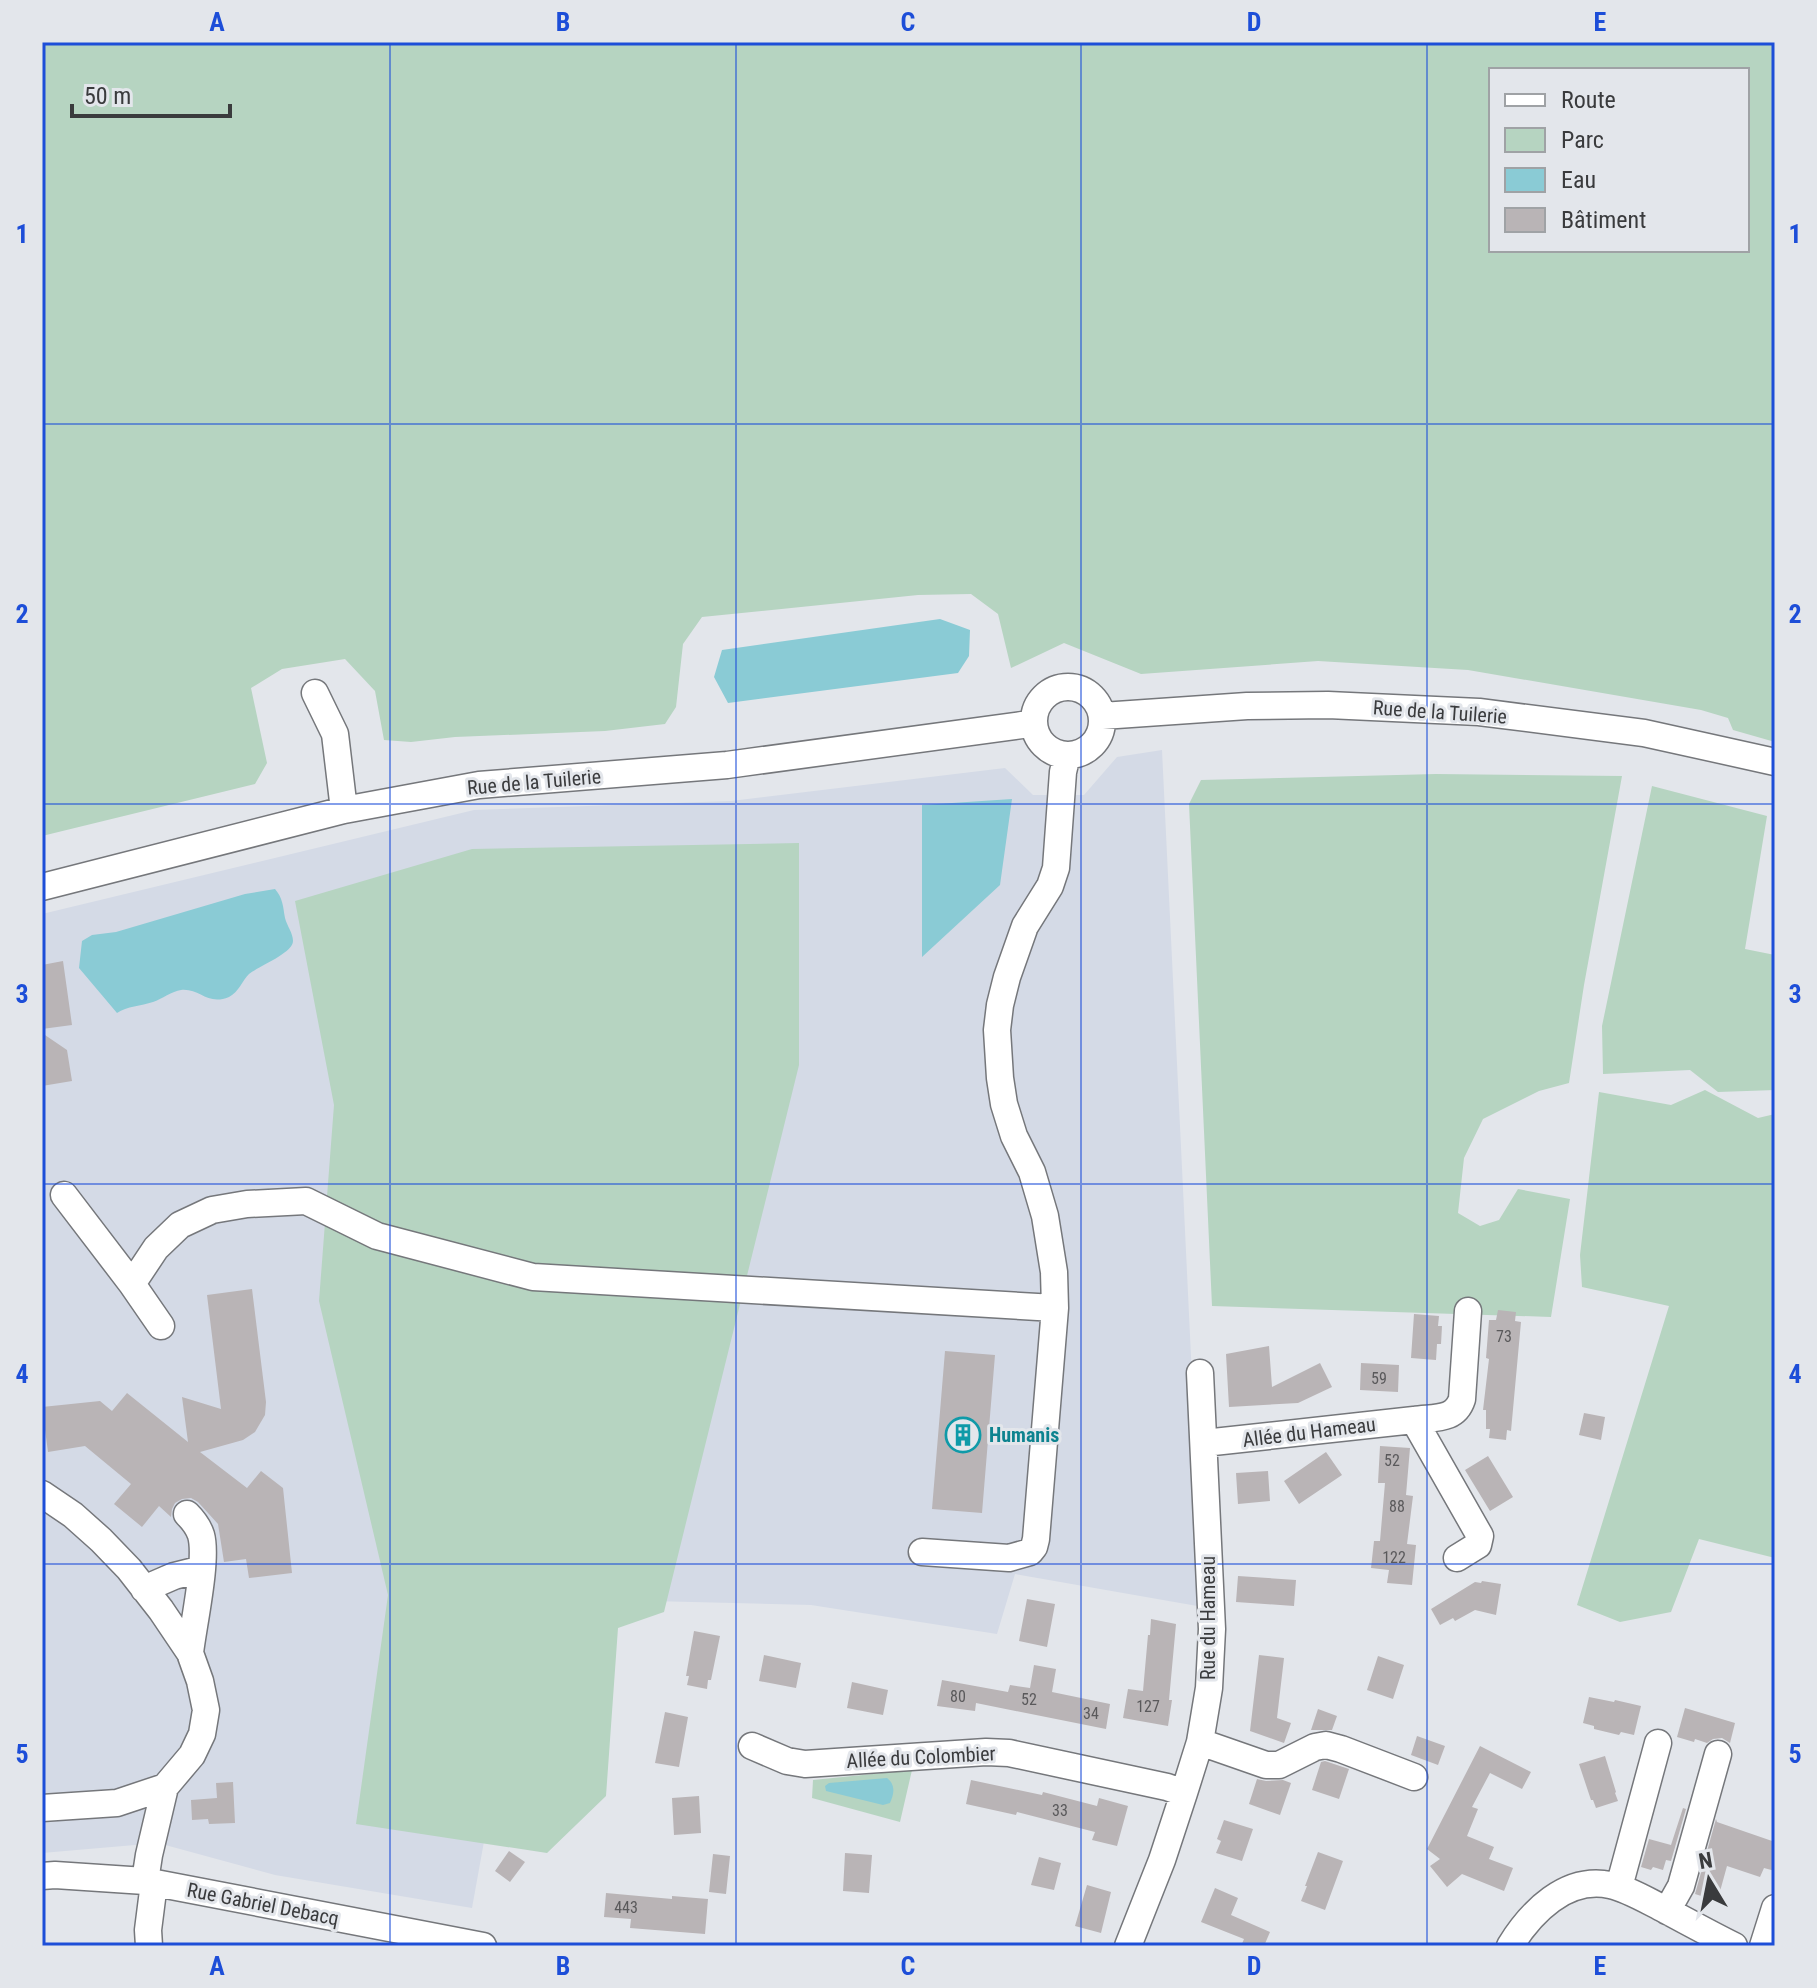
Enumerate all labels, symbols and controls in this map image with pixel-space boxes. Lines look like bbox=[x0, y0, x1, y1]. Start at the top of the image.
text: A bbox=[209, 7, 225, 37]
text: B bbox=[556, 7, 570, 37]
text: C bbox=[901, 7, 916, 37]
text: D bbox=[1247, 7, 1261, 37]
text: E bbox=[1594, 7, 1607, 37]
scale bar bbox=[72, 68, 230, 118]
legend bbox=[1489, 68, 1749, 252]
text: 50 m bbox=[84, 82, 131, 110]
text: Route bbox=[1561, 86, 1616, 114]
text: Parc bbox=[1561, 126, 1604, 154]
text: Eau bbox=[1561, 166, 1596, 194]
text: Bâtiment bbox=[1561, 206, 1646, 234]
text: 1 bbox=[15, 219, 29, 249]
text: 1 bbox=[1788, 219, 1802, 249]
text: 2 bbox=[15, 599, 29, 629]
text: 2 bbox=[1788, 599, 1802, 629]
street label: Rue de la Tuilerie bbox=[1372, 695, 1508, 729]
street label: Rue de la Tuilerie bbox=[466, 764, 602, 800]
text: 3 bbox=[15, 979, 29, 1009]
text: 3 bbox=[1788, 979, 1802, 1009]
house number: 73 bbox=[1496, 1327, 1512, 1346]
text: 4 bbox=[15, 1359, 29, 1389]
text: 4 bbox=[1788, 1359, 1802, 1389]
house number: 59 bbox=[1371, 1369, 1387, 1388]
street label: Allée du Hameau bbox=[1241, 1412, 1377, 1452]
building icon: Humanis bbox=[944, 1416, 982, 1454]
place label: Humanis bbox=[989, 1423, 1059, 1447]
house number: 52 bbox=[1384, 1451, 1400, 1470]
house number: 88 bbox=[1389, 1497, 1405, 1516]
house number: 122 bbox=[1382, 1548, 1406, 1567]
street label: Rue du Hameau bbox=[1196, 1556, 1220, 1680]
house number: 80 bbox=[950, 1687, 966, 1706]
house number: 52 bbox=[1021, 1690, 1037, 1709]
house number: 127 bbox=[1136, 1697, 1160, 1716]
house number: 34 bbox=[1083, 1704, 1099, 1723]
text: 5 bbox=[15, 1739, 29, 1769]
text: 5 bbox=[1788, 1739, 1802, 1769]
street label: Allée du Colombier bbox=[846, 1741, 996, 1773]
house number: 33 bbox=[1052, 1801, 1068, 1820]
north arrow bbox=[1669, 1840, 1749, 1920]
text: N bbox=[1697, 1847, 1714, 1874]
street label: Rue Gabriel Debacq bbox=[185, 1878, 341, 1930]
house number: 443 bbox=[614, 1898, 638, 1917]
text: A bbox=[209, 1951, 225, 1981]
text: B bbox=[556, 1951, 570, 1981]
text: C bbox=[901, 1951, 916, 1981]
text: D bbox=[1247, 1951, 1261, 1981]
text: E bbox=[1594, 1951, 1607, 1981]

